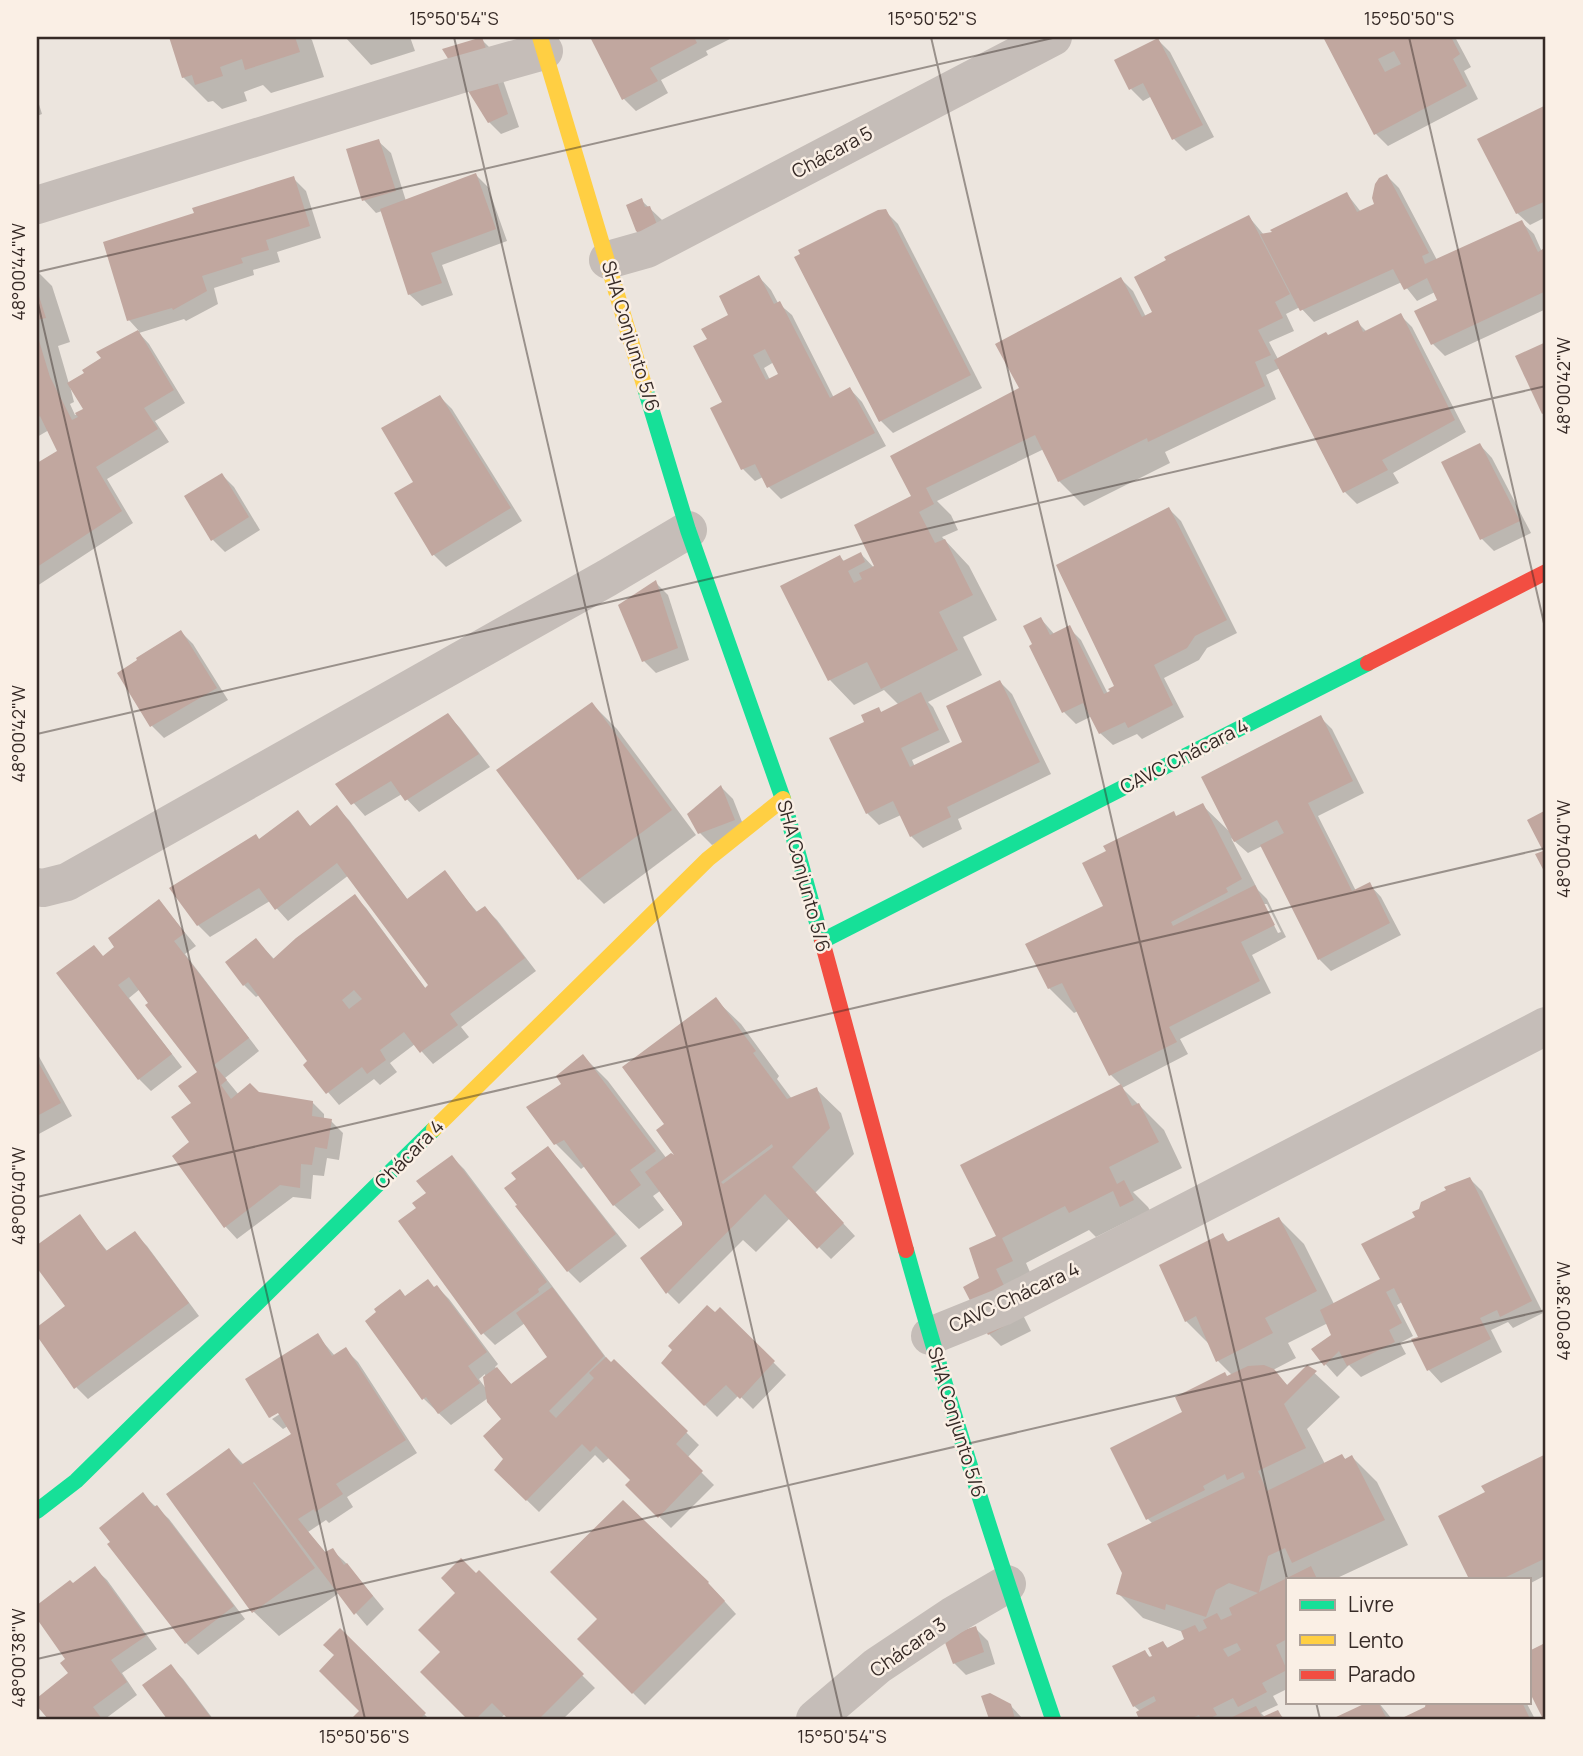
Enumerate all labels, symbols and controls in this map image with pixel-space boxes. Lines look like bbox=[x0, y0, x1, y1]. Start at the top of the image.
text: 15°50'54"S bbox=[409, 6, 499, 30]
text: 15°50'52"S bbox=[887, 6, 977, 30]
text: 15°50'50"S bbox=[1364, 6, 1454, 30]
street label: Chácara 5 bbox=[787, 120, 877, 184]
text: 48°00'44"W bbox=[6, 223, 30, 321]
street label: SHA Conjunto 5/6 bbox=[596, 257, 666, 415]
text: 48°00'42"W bbox=[1551, 337, 1575, 435]
text: 48°00'42"W bbox=[6, 685, 30, 783]
street label: CAVC Chácara 4 bbox=[1115, 712, 1253, 800]
street label: SHA Conjunto 5/6 bbox=[771, 797, 837, 955]
text: 48°00'40"W bbox=[1551, 800, 1575, 898]
street label: Chácara 4 bbox=[369, 1114, 449, 1194]
text: 48°00'40"W bbox=[6, 1147, 30, 1245]
street label: CAVC Chácara 4 bbox=[945, 1255, 1083, 1339]
text: 48°00'38"W bbox=[1551, 1261, 1575, 1361]
street label: SHA Conjunto 5/6 bbox=[922, 1343, 992, 1501]
legend bbox=[1286, 1578, 1530, 1704]
text: Livre bbox=[1348, 1590, 1394, 1618]
text: 48°00'38"W bbox=[6, 1608, 30, 1708]
street label: Chácara 3 bbox=[865, 1611, 951, 1683]
text: Lento bbox=[1348, 1626, 1404, 1654]
text: Parado bbox=[1348, 1660, 1416, 1688]
text: 15°50'56"S bbox=[319, 1724, 409, 1748]
text: 15°50'54"S bbox=[797, 1724, 887, 1748]

